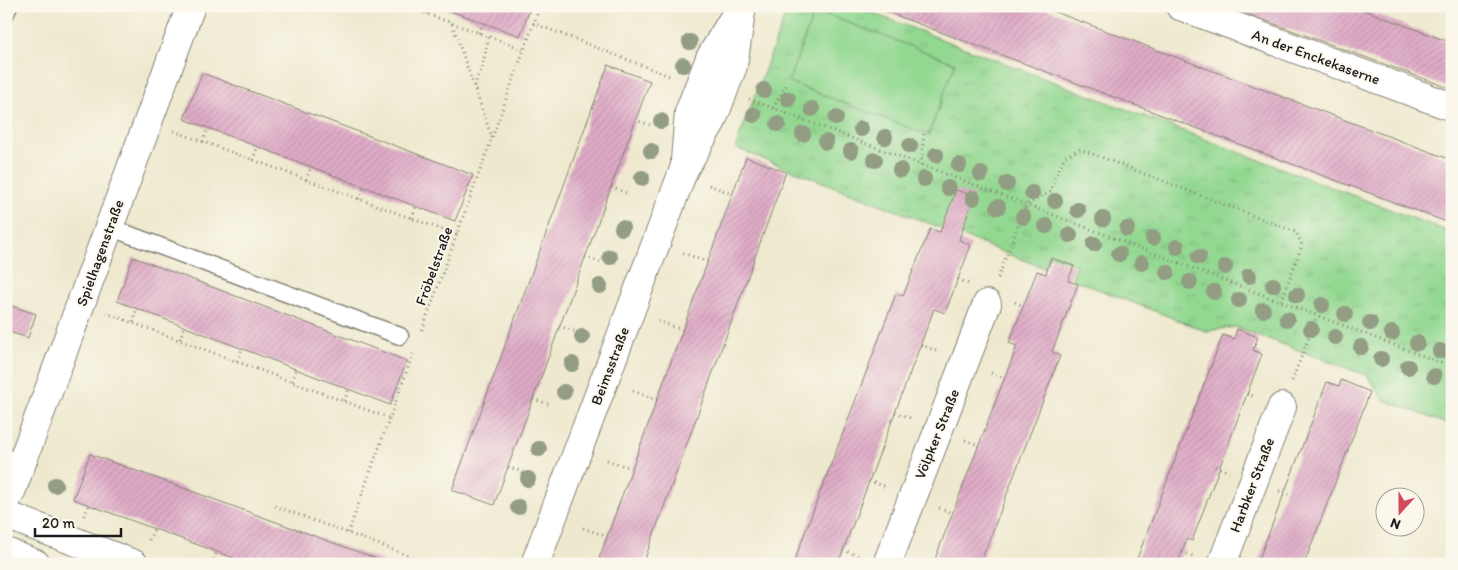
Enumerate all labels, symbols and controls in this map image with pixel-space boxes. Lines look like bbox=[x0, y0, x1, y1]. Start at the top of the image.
street label: An der Enckekaserne bbox=[1249, 25, 1383, 89]
street label: Spielhagenstraße bbox=[72, 197, 128, 309]
street label: Fröbelstraße bbox=[411, 224, 457, 308]
street label: Beimsstraße bbox=[587, 324, 633, 408]
street label: Völpker Straße bbox=[911, 386, 963, 482]
street label: Harbker Straße bbox=[1226, 435, 1278, 535]
north arrow bbox=[1376, 488, 1426, 538]
scale bar bbox=[35, 505, 121, 537]
text: 20 m bbox=[42, 514, 76, 532]
text: N bbox=[1388, 514, 1403, 533]

